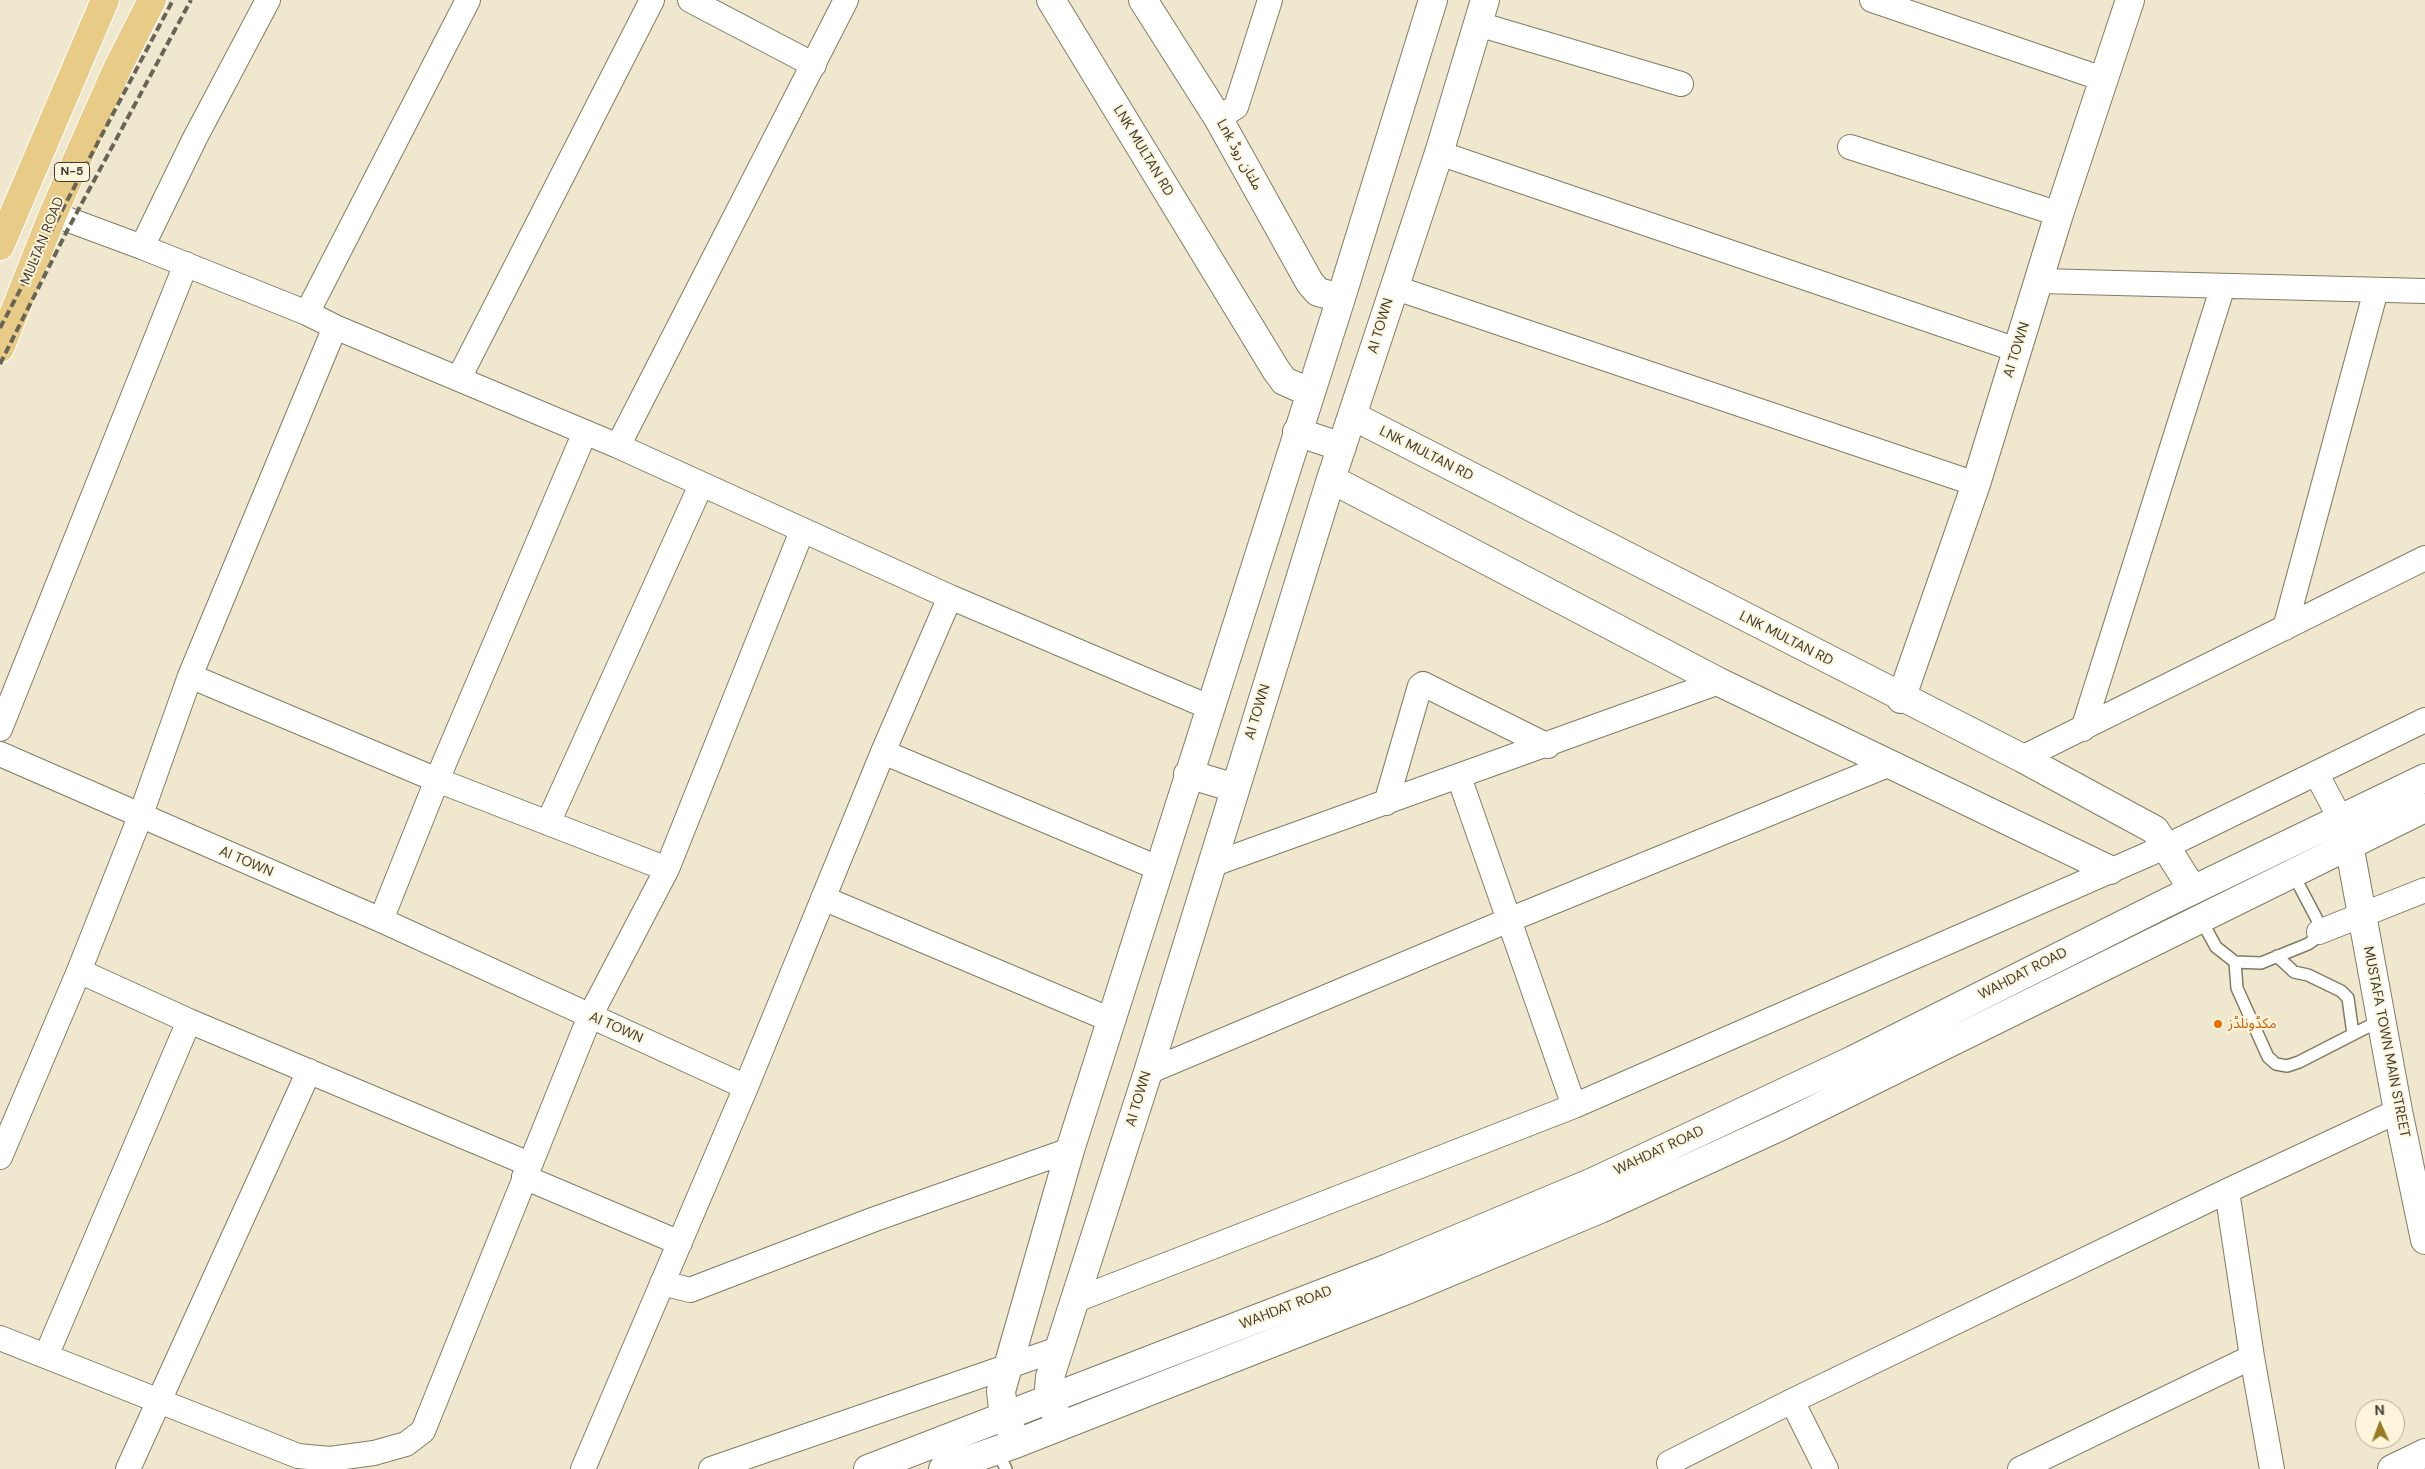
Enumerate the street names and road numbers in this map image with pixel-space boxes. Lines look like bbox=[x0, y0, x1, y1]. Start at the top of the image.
street label: LNK MULTAN RD bbox=[1109, 102, 1177, 200]
street label: Lnk ملتان روڈ bbox=[1213, 117, 1265, 193]
road number: N-5 bbox=[54, 162, 90, 182]
street label: MULTAN ROAD bbox=[18, 194, 68, 288]
street label: AI TOWN bbox=[1365, 296, 1397, 356]
street label: AI TOWN bbox=[2000, 320, 2034, 380]
street label: LNK MULTAN RD bbox=[1376, 423, 1476, 485]
street label: LNK MULTAN RD bbox=[1736, 608, 1836, 670]
street label: AI TOWN bbox=[1242, 682, 1274, 742]
street label: AI TOWN bbox=[216, 843, 276, 881]
street label: WAHDAT ROAD bbox=[1976, 944, 2070, 1004]
street label: MUSTAFA TOWN MAIN STREET bbox=[2359, 945, 2413, 1139]
street label: AI TOWN bbox=[586, 1009, 646, 1047]
street label: AI TOWN bbox=[1123, 1069, 1155, 1129]
street label: WAHDAT ROAD bbox=[1611, 1123, 1707, 1179]
street label: WAHDAT ROAD bbox=[1237, 1283, 1335, 1333]

